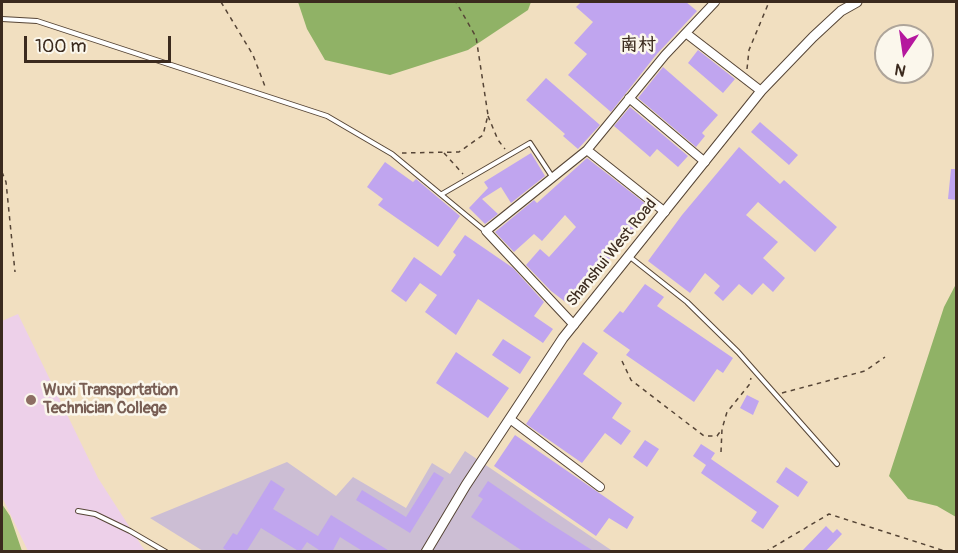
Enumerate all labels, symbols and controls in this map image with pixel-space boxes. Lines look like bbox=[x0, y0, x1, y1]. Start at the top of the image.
scale bar bbox=[27, 24, 174, 62]
north arrow bbox=[874, 24, 934, 84]
district label: 南村 bbox=[620, 34, 656, 56]
text: 100 m bbox=[35, 35, 87, 58]
text: N bbox=[893, 59, 908, 81]
street label: Shanshui West Road bbox=[563, 195, 661, 311]
place label: Wuxi Transportation Technician College bbox=[43, 381, 178, 419]
marker: Wuxi Transportation Technician College bbox=[24, 393, 38, 407]

